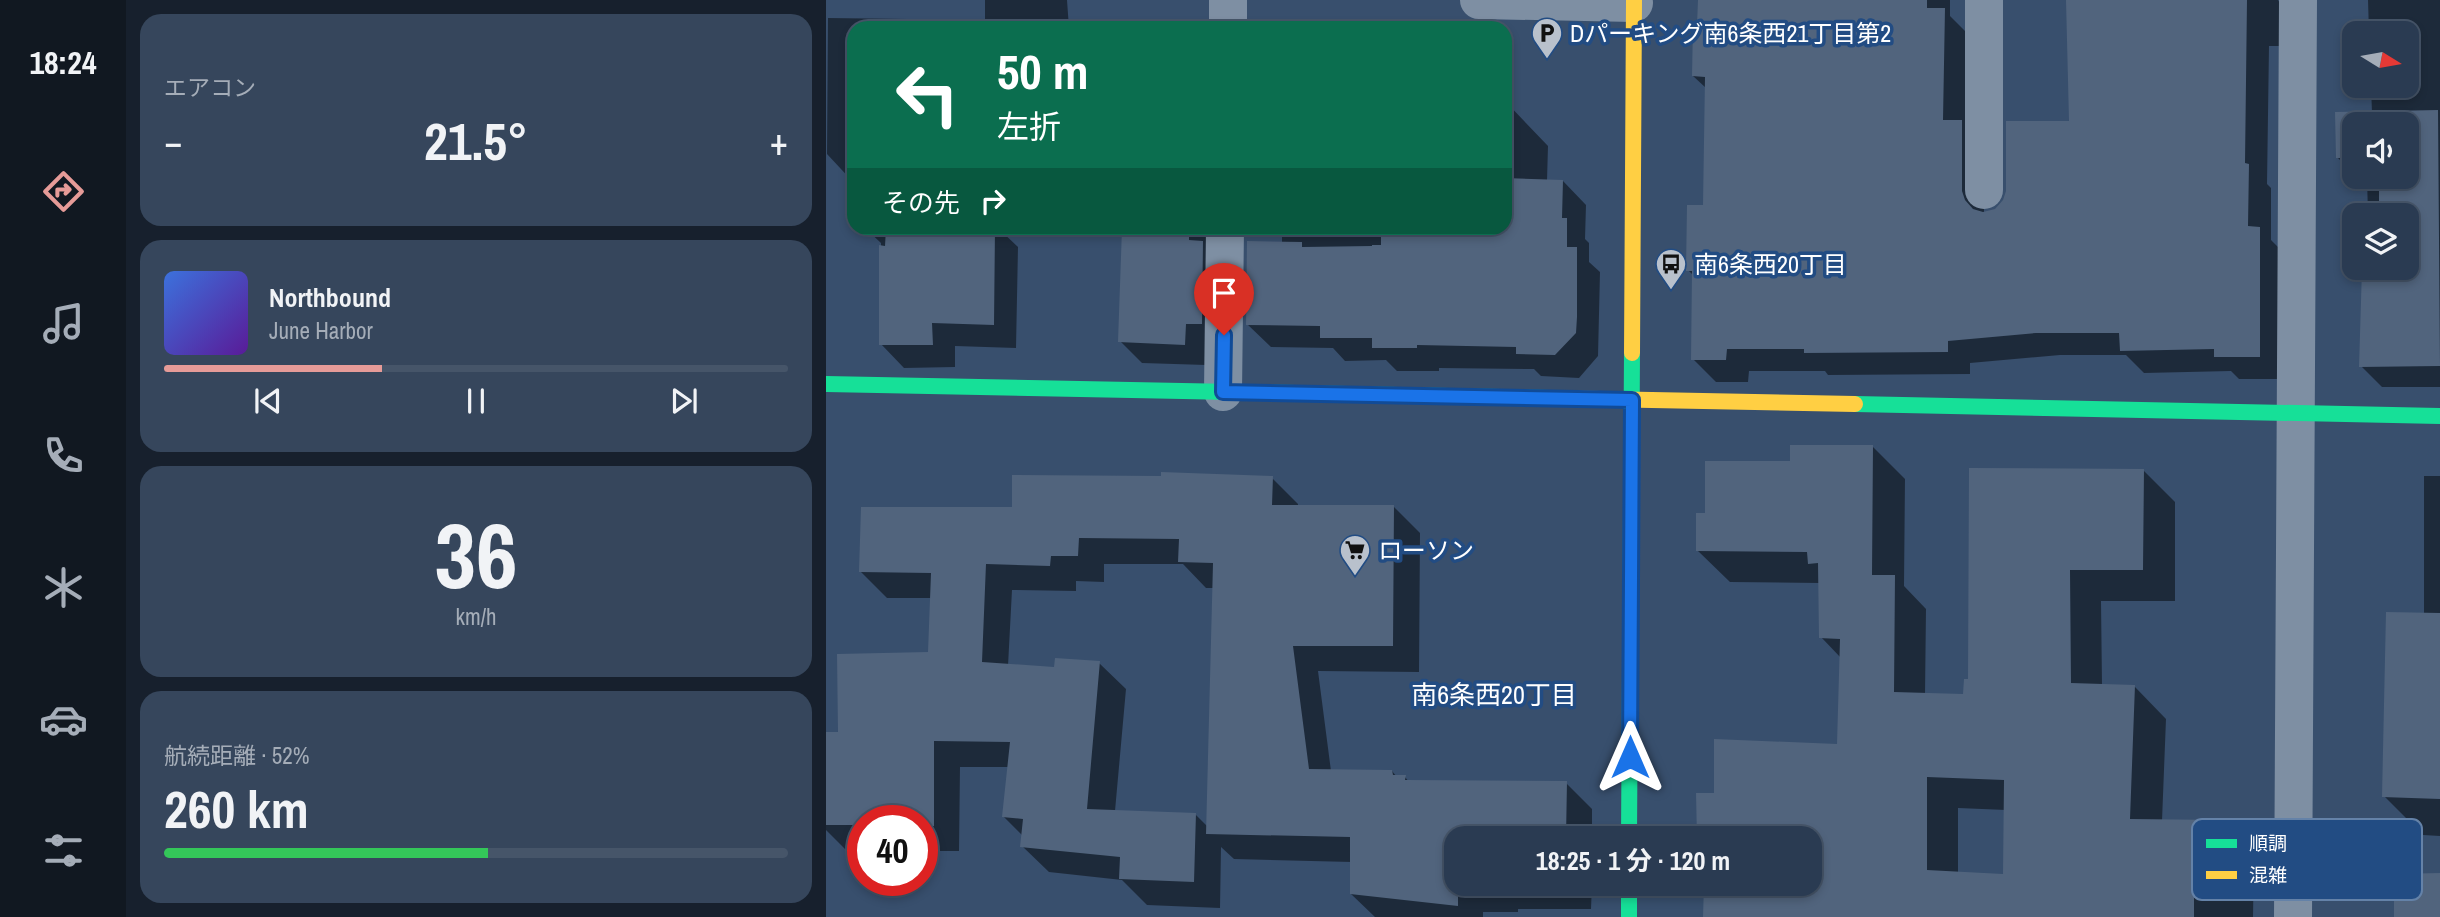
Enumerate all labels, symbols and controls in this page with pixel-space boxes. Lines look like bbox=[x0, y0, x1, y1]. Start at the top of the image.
parking icon: Dパーキング南6条西21丁目第2 bbox=[1530, 16, 1564, 60]
place label: Dパーキング南6条西21丁目第2 bbox=[1570, 17, 1891, 49]
north arrow bbox=[2342, 21, 2418, 98]
map controls bbox=[2342, 21, 2419, 280]
text: 50 m bbox=[997, 38, 1089, 104]
text: 18:24 bbox=[29, 41, 97, 84]
icon: left bbox=[882, 49, 973, 140]
text: エアコン bbox=[164, 72, 256, 103]
text: 左折 bbox=[997, 105, 1061, 148]
text: 21.5° bbox=[424, 106, 528, 176]
button: sound bbox=[2342, 112, 2419, 189]
text: − bbox=[164, 116, 182, 167]
text: + bbox=[770, 116, 788, 167]
icon: directions bbox=[39, 167, 88, 216]
icon: right bbox=[974, 182, 1012, 220]
text: その先 bbox=[882, 185, 960, 220]
button: layers bbox=[2342, 203, 2419, 280]
bus stop icon: 南6条西20丁目 bbox=[1654, 247, 1688, 291]
place label: 南6条西20丁目 bbox=[1694, 248, 1847, 280]
pin bbox=[1194, 263, 1254, 335]
icon: arrive bbox=[1205, 274, 1243, 312]
text: Northbound bbox=[269, 280, 391, 315]
icon: music bbox=[39, 299, 88, 348]
text: June Harbor bbox=[269, 315, 373, 346]
icon: previous bbox=[249, 382, 287, 420]
icon: pause bbox=[457, 382, 495, 420]
icon: next bbox=[665, 382, 703, 420]
icon: phone bbox=[39, 431, 88, 480]
text: 36 bbox=[435, 494, 518, 616]
supermarket icon: ローソン bbox=[1338, 533, 1372, 577]
place label: ローソン bbox=[1378, 534, 1474, 566]
icon: climate bbox=[39, 563, 88, 612]
text: km/h bbox=[456, 601, 496, 632]
district label: 南6条西20丁目 bbox=[1411, 677, 1577, 712]
icon: car bbox=[39, 695, 88, 744]
position arrow bbox=[1593, 720, 1667, 794]
text: 航続距離 · 52% bbox=[164, 740, 309, 771]
text: 260 km bbox=[164, 774, 309, 844]
speed limit sign: 40 bbox=[847, 805, 938, 896]
legend bbox=[2192, 819, 2422, 900]
icon: filters bbox=[39, 826, 88, 875]
text: 順調 bbox=[2249, 830, 2287, 856]
text: 18:25 · 1 分 · 120 m bbox=[1536, 843, 1730, 878]
text: 混雑 bbox=[2249, 862, 2287, 888]

